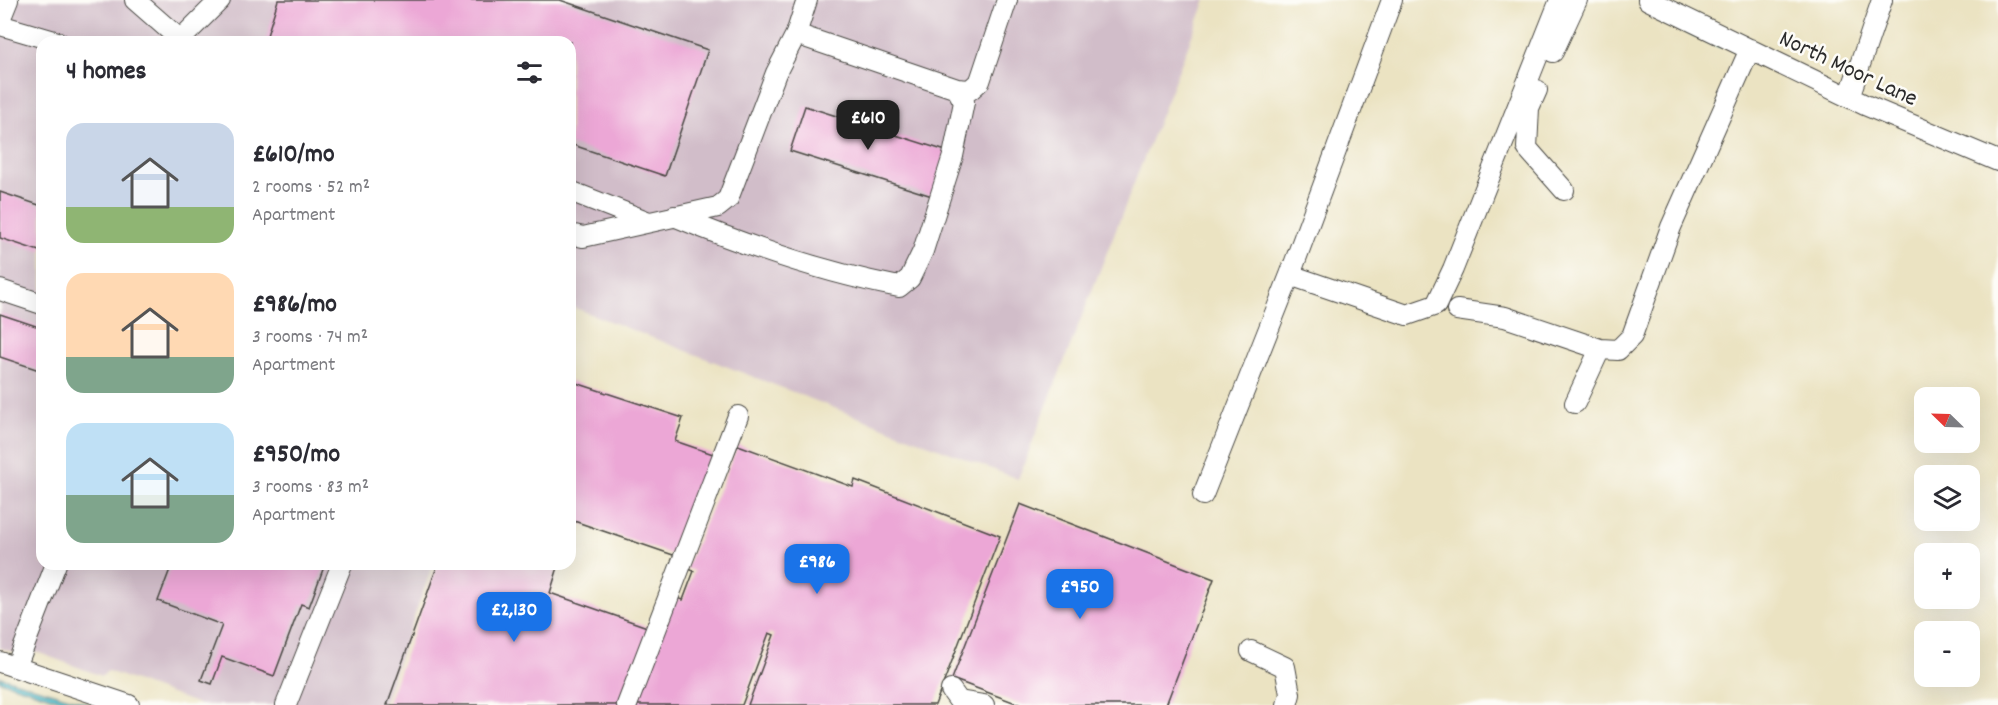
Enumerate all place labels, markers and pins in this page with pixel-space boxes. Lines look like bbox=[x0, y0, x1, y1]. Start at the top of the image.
pin: £610 bbox=[832, 100, 904, 151]
pin: £986 bbox=[781, 544, 853, 595]
pin: £950 bbox=[1044, 569, 1116, 620]
pin: £2,130 bbox=[465, 592, 563, 643]

